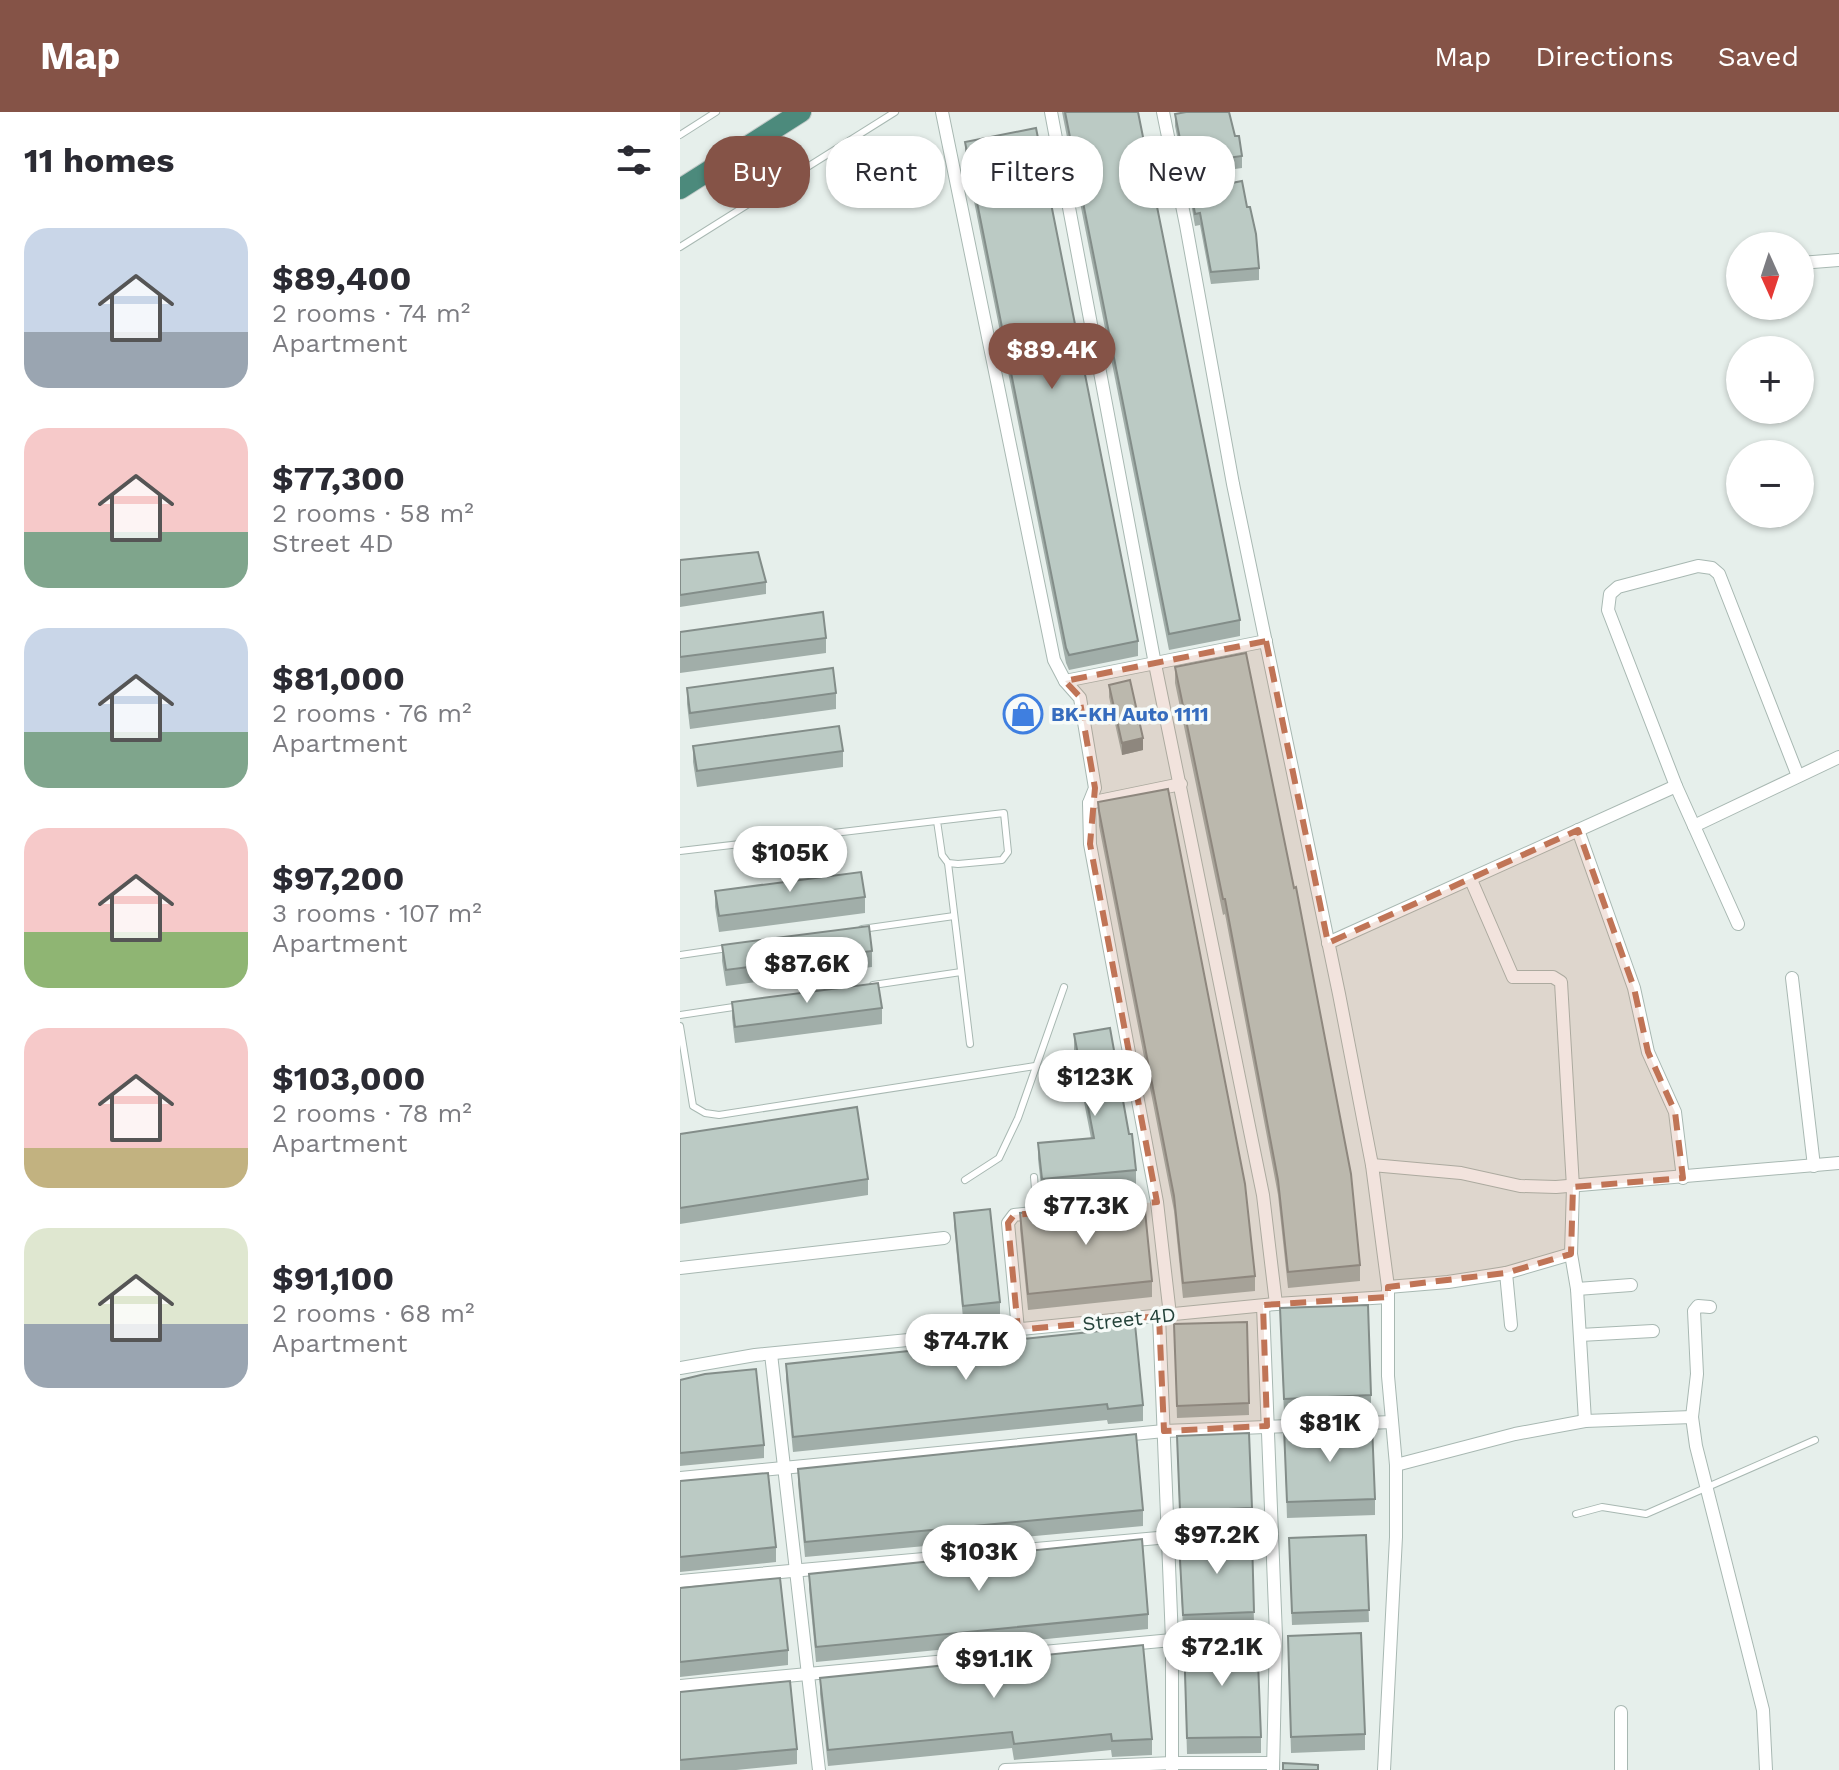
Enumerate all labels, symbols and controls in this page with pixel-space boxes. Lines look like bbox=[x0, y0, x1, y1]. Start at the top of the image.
text: Map bbox=[40, 34, 120, 78]
text: Map bbox=[1434, 40, 1491, 73]
text: Directions bbox=[1535, 40, 1674, 73]
text: Saved bbox=[1718, 40, 1799, 73]
chip: Buy bbox=[704, 136, 810, 208]
chip: Rent bbox=[826, 136, 945, 208]
chip: Filters bbox=[961, 136, 1103, 208]
chip: New bbox=[1119, 136, 1235, 208]
icon: filters bbox=[612, 138, 656, 182]
text: 11 homes bbox=[24, 140, 174, 180]
north arrow bbox=[1726, 232, 1814, 320]
map controls bbox=[1726, 232, 1814, 528]
text: $89,400 bbox=[272, 258, 411, 298]
icon: home bbox=[88, 260, 184, 356]
text: 2 rooms · 74 m² bbox=[272, 298, 470, 328]
pin: $89.4K bbox=[987, 323, 1117, 391]
text: Apartment bbox=[272, 328, 408, 358]
text: $89.4K bbox=[1006, 334, 1098, 364]
button: + bbox=[1726, 336, 1814, 424]
button: − bbox=[1726, 440, 1814, 528]
text: $77,300 bbox=[272, 458, 405, 498]
icon: home bbox=[88, 460, 184, 556]
text: 2 rooms · 58 m² bbox=[272, 498, 474, 528]
text: Street 4D bbox=[272, 528, 394, 558]
text: $81,000 bbox=[272, 658, 405, 698]
icon: home bbox=[88, 660, 184, 756]
shop icon: BK-KH Auto 1111 bbox=[1002, 693, 1044, 735]
text: 2 rooms · 76 m² bbox=[272, 698, 471, 728]
place label: BK-KH Auto 1111 bbox=[1051, 702, 1209, 726]
text: Apartment bbox=[272, 728, 408, 758]
pin: $105K bbox=[734, 826, 846, 894]
text: $105K bbox=[751, 837, 829, 867]
text: $97,200 bbox=[272, 858, 404, 898]
icon: home bbox=[88, 860, 184, 956]
text: 3 rooms · 107 m² bbox=[272, 898, 482, 928]
text: Apartment bbox=[272, 928, 408, 958]
pin: $87.6K bbox=[742, 937, 872, 1005]
text: $87.6K bbox=[764, 948, 850, 978]
pin: $123K bbox=[1039, 1050, 1151, 1118]
text: $103,000 bbox=[272, 1058, 425, 1098]
icon: home bbox=[88, 1060, 184, 1156]
text: $123K bbox=[1057, 1061, 1133, 1091]
text: 2 rooms · 78 m² bbox=[272, 1098, 472, 1128]
text: Apartment bbox=[272, 1128, 408, 1158]
pin: $77.3K bbox=[1021, 1179, 1151, 1247]
text: $77.3K bbox=[1043, 1190, 1129, 1220]
text: $91,100 bbox=[272, 1258, 394, 1298]
icon: home bbox=[88, 1260, 184, 1356]
text: 2 rooms · 68 m² bbox=[272, 1298, 474, 1328]
street label: Street 4D bbox=[1081, 1302, 1177, 1336]
pin: $74.7K bbox=[901, 1314, 1031, 1382]
text: $74.7K bbox=[923, 1325, 1009, 1355]
text: Apartment bbox=[272, 1328, 408, 1358]
pin: $81K bbox=[1283, 1396, 1377, 1464]
text: $81K bbox=[1299, 1407, 1361, 1437]
pin: $97.2K bbox=[1152, 1508, 1282, 1576]
text: $97.2K bbox=[1174, 1519, 1260, 1549]
pin: $103K bbox=[923, 1525, 1035, 1593]
text: $103K bbox=[940, 1536, 1018, 1566]
pin: $72.1K bbox=[1157, 1620, 1287, 1688]
text: $72.1K bbox=[1181, 1631, 1263, 1661]
pin: $91.1K bbox=[929, 1632, 1059, 1700]
text: $91.1K bbox=[955, 1643, 1033, 1673]

